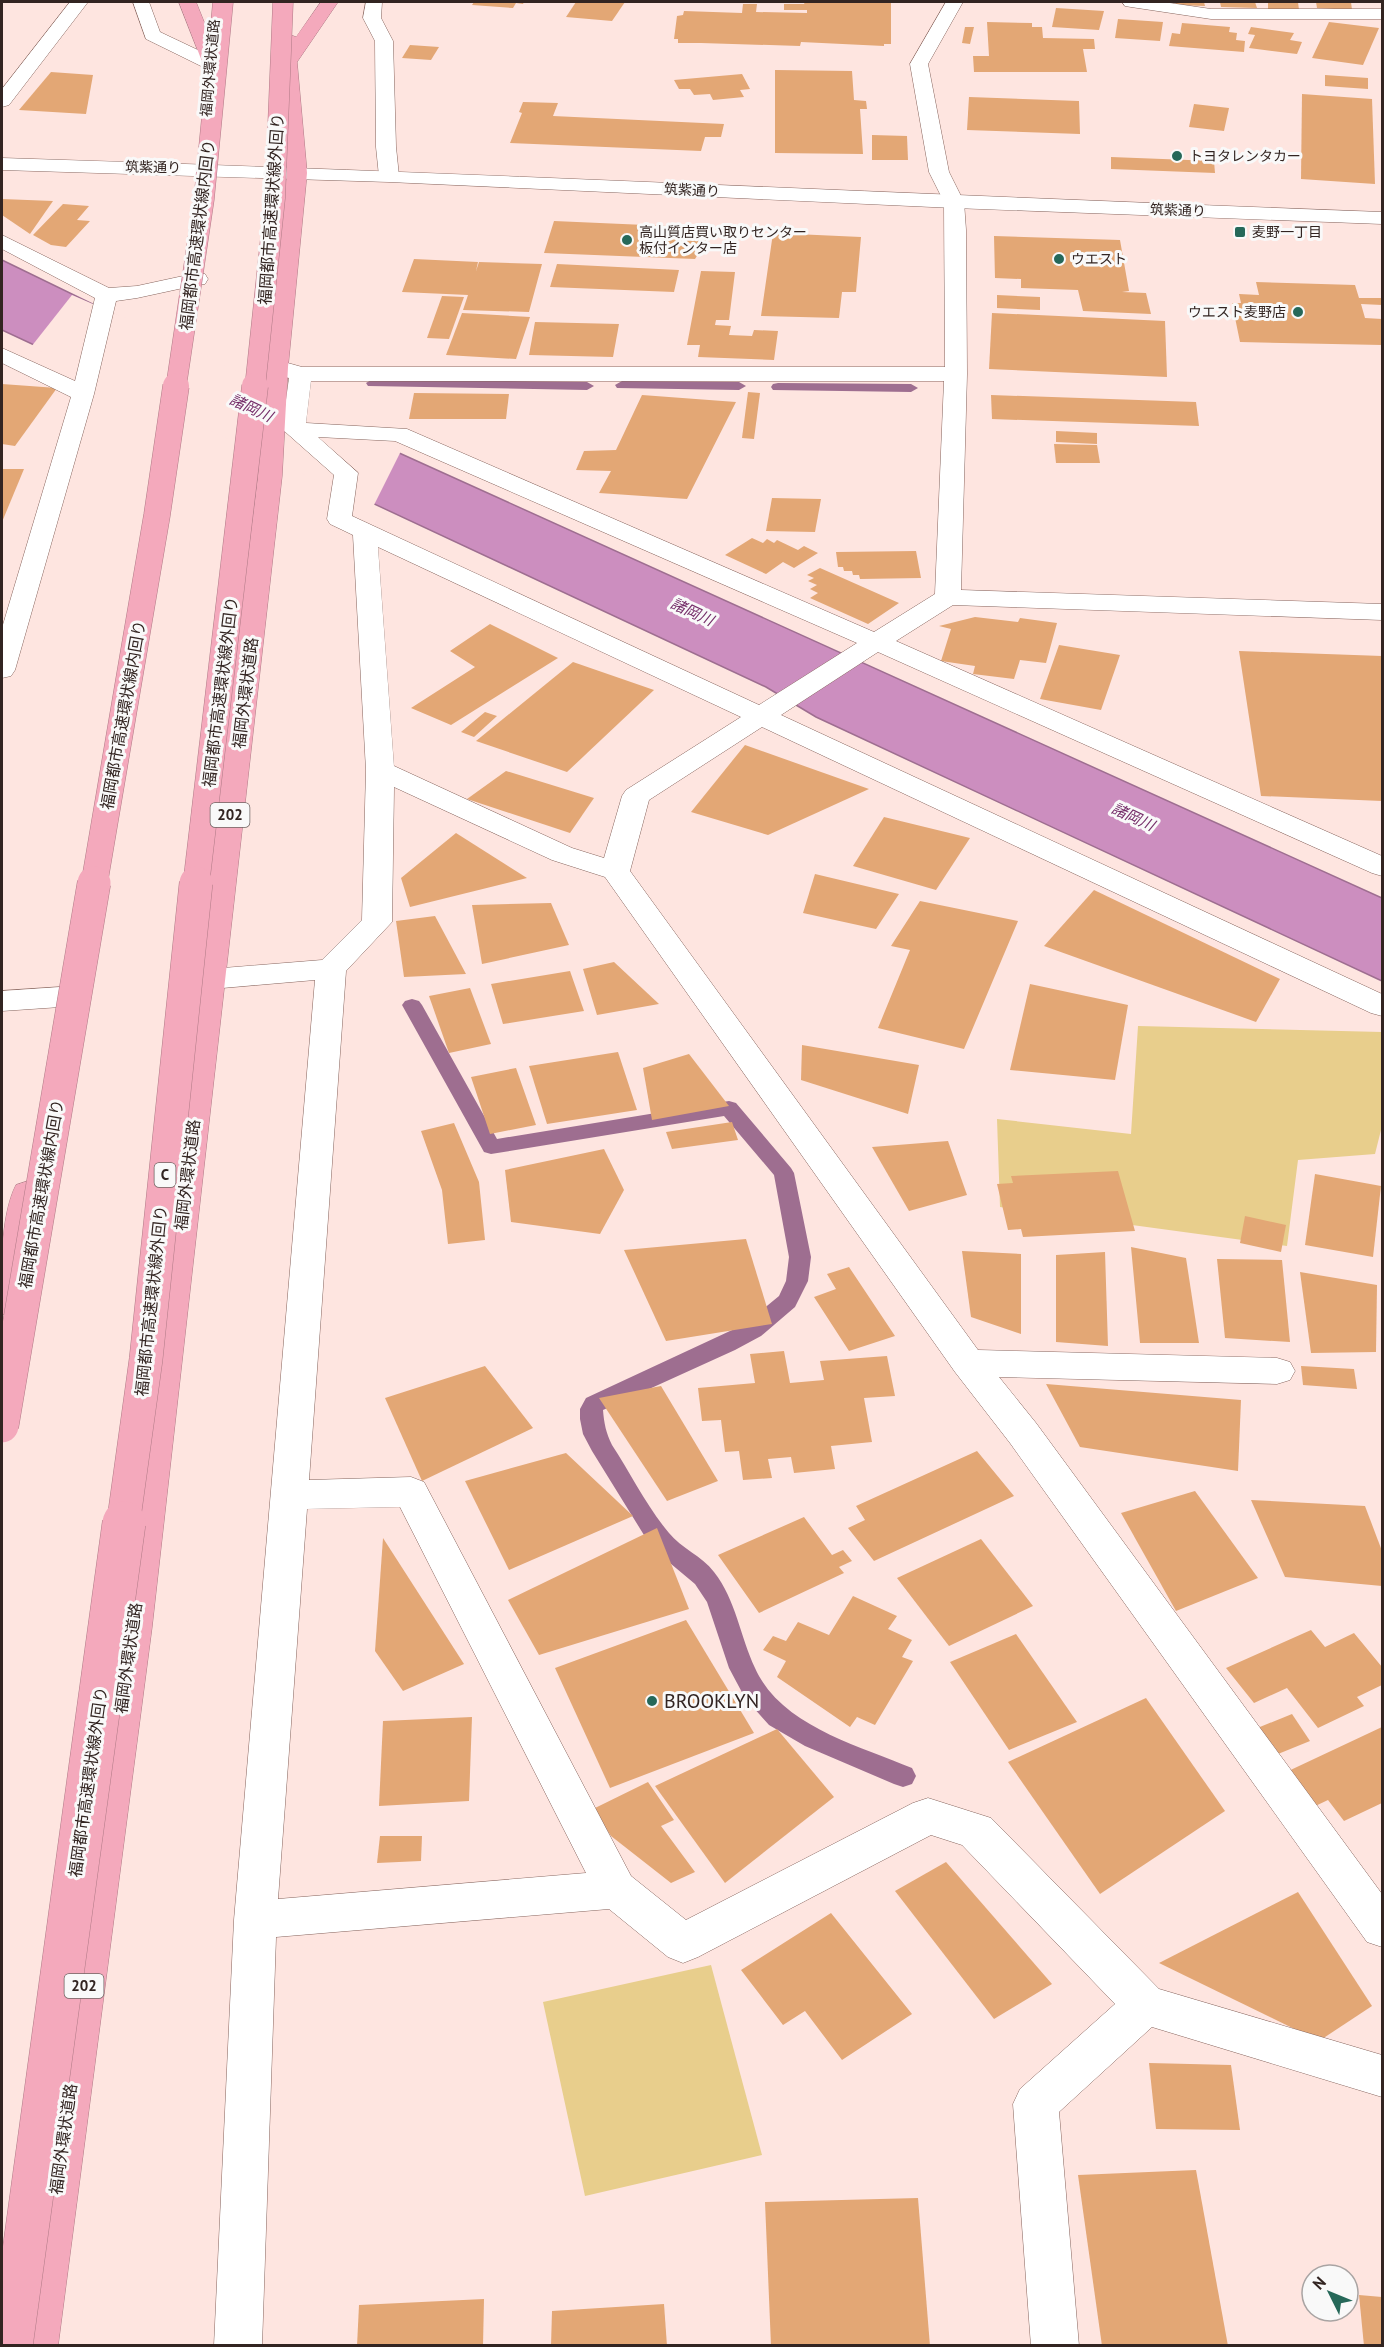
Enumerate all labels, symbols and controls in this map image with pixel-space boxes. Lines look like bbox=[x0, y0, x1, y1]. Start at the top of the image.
street label: 福岡外環状道路 bbox=[197, 18, 223, 118]
street label: 福岡都市高速環状線外回り bbox=[254, 113, 288, 305]
street label: 福岡都市高速環状線内回り bbox=[175, 138, 219, 332]
place label: トヨタレンタカー bbox=[1189, 147, 1301, 165]
marker: トヨタレンタカー bbox=[1170, 149, 1184, 163]
street label: 筑紫通り bbox=[125, 158, 181, 176]
street label: 筑紫通り bbox=[664, 180, 720, 200]
street label: 筑紫通り bbox=[1150, 200, 1206, 220]
place label: 高山質店買い取りセンター 板付インター店 bbox=[639, 223, 807, 257]
place label: 麦野一丁目 bbox=[1252, 223, 1322, 241]
marker: 麦野一丁目 bbox=[1233, 225, 1247, 239]
marker: 高山質店買い取りセンター 板付インター店 bbox=[620, 233, 634, 247]
place label: ウエスト bbox=[1071, 250, 1127, 268]
marker: ウエスト bbox=[1052, 252, 1066, 266]
place label: ウエスト麦野店 bbox=[1188, 303, 1286, 321]
marker: ウエスト麦野店 bbox=[1291, 305, 1305, 319]
water label: 諸岡川 bbox=[227, 389, 277, 427]
water label: 諸岡川 bbox=[668, 593, 718, 631]
street label: 福岡都市高速環状線外回り bbox=[198, 595, 242, 789]
street label: 福岡都市高速環状線内回り bbox=[96, 619, 150, 811]
street label: 福岡外環状道路 bbox=[228, 636, 262, 750]
water label: 諸岡川 bbox=[1109, 798, 1159, 836]
road number: 202 bbox=[210, 803, 250, 827]
street label: 福岡都市高速環状線内回り bbox=[14, 1098, 68, 1290]
street label: 福岡外環状道路 bbox=[170, 1118, 204, 1232]
road number: C bbox=[154, 1163, 176, 1187]
street label: 福岡都市高速環状線外回り bbox=[131, 1204, 171, 1398]
street label: 福岡外環状道路 bbox=[110, 1601, 146, 1715]
street label: 福岡都市高速環状線外回り bbox=[65, 1686, 111, 1878]
place label: BROOKLYN bbox=[664, 1688, 759, 1714]
marker: BROOKLYN bbox=[645, 1694, 659, 1708]
road number: 202 bbox=[64, 1974, 104, 1998]
street label: 福岡外環状道路 bbox=[45, 2082, 81, 2196]
north arrow bbox=[1300, 2263, 1360, 2323]
text: N bbox=[1308, 2272, 1330, 2293]

